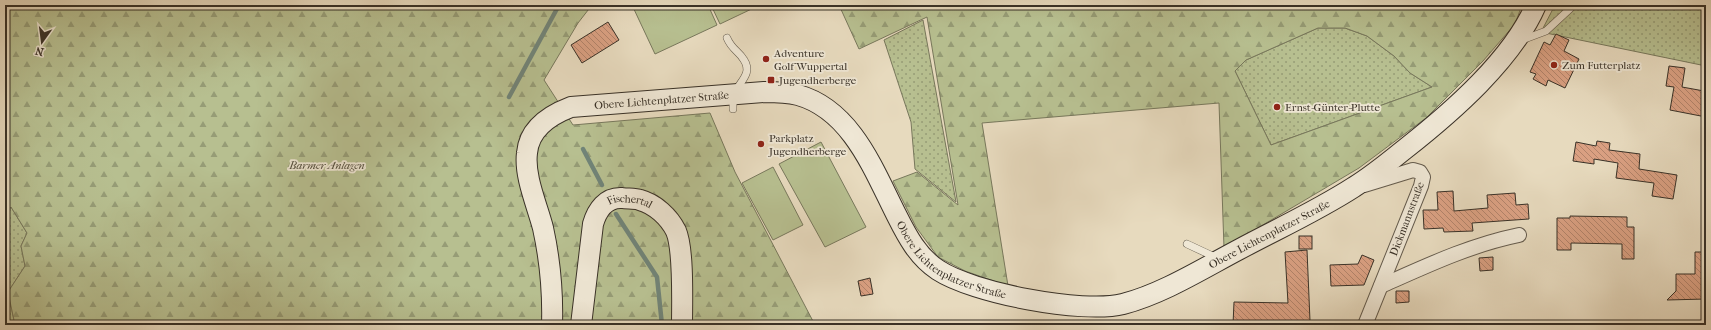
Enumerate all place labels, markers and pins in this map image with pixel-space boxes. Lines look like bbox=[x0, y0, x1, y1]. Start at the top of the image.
place label: Adventure Golf Wuppertal bbox=[773, 47, 847, 73]
marker: Adventure Golf Wuppertal bbox=[761, 54, 771, 64]
place label: Zum Futterplatz bbox=[1562, 59, 1640, 72]
marker: Zum Futterplatz bbox=[1549, 60, 1559, 70]
place label: Jugendherberge bbox=[778, 74, 857, 87]
marker: Jugendherberge bbox=[766, 75, 776, 85]
place label: Ernst-Günter-Plutte bbox=[1285, 101, 1380, 114]
marker: Ernst-Günter-Plutte bbox=[1272, 102, 1282, 112]
place label: Parkplatz Jugendherberge bbox=[768, 132, 847, 158]
marker: Parkplatz Jugendherberge bbox=[756, 139, 766, 149]

